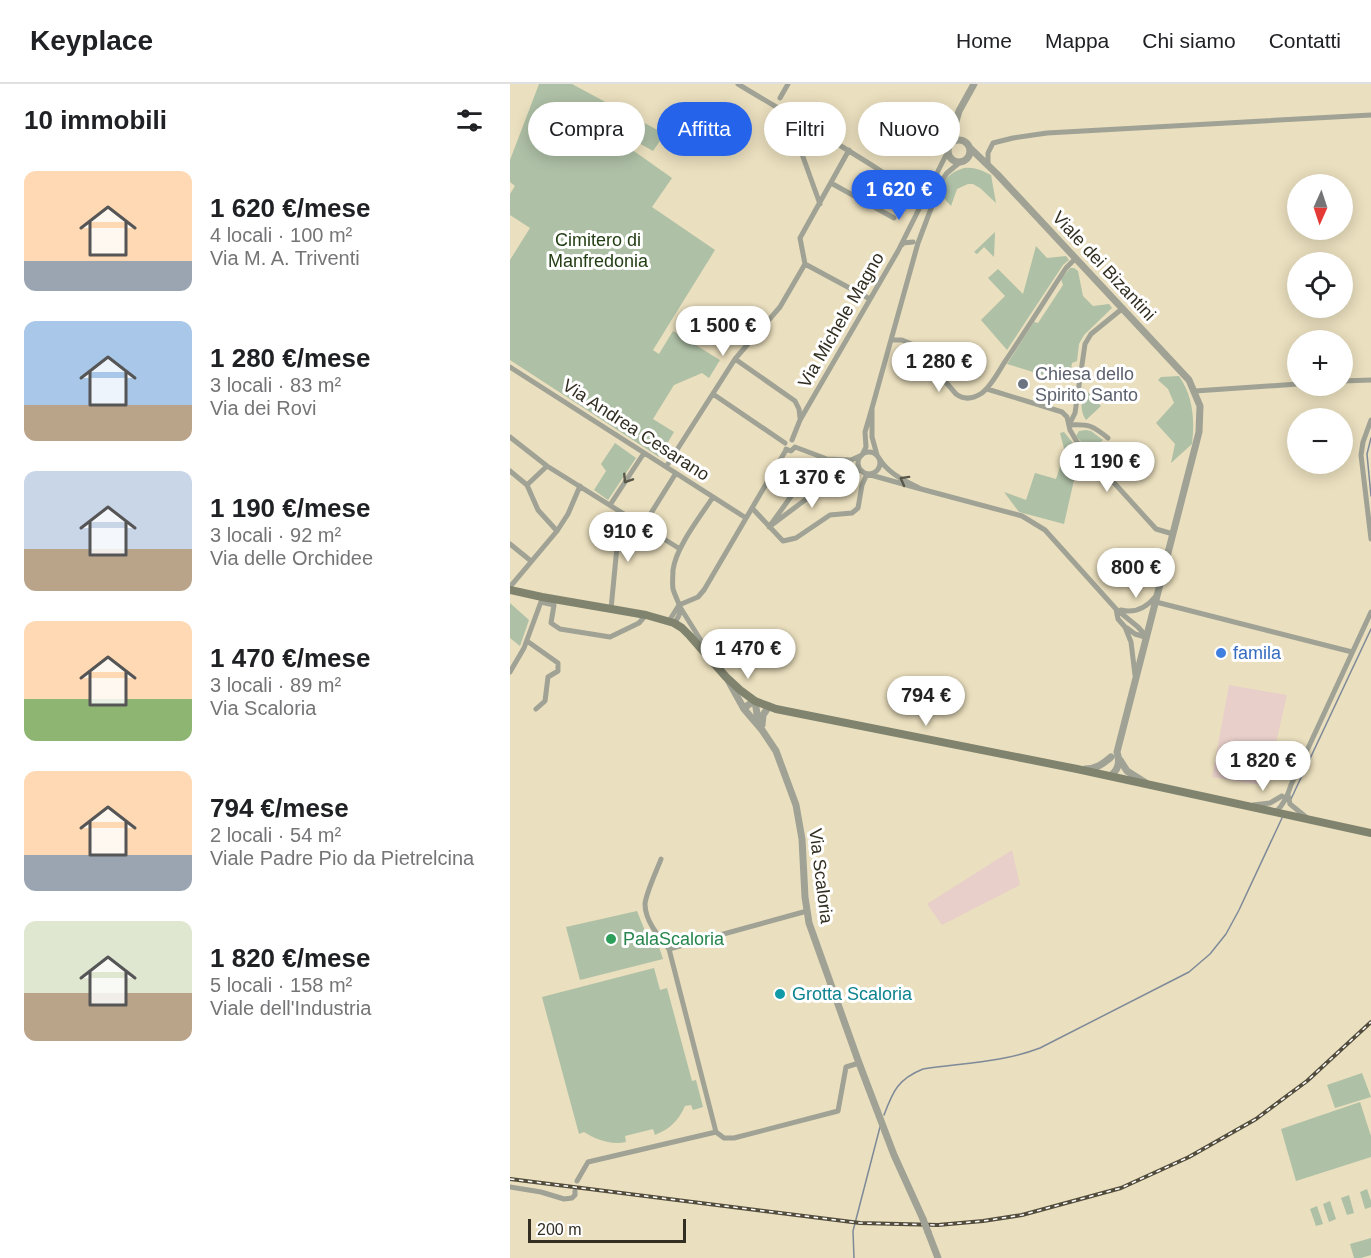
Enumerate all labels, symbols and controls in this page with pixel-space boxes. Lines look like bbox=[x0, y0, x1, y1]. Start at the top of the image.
text: Keyplace bbox=[30, 25, 153, 56]
text: Home bbox=[956, 29, 1012, 52]
text: Mappa bbox=[1045, 29, 1109, 52]
text: Chi siamo bbox=[1142, 29, 1236, 52]
text: Contatti bbox=[1269, 29, 1341, 52]
chip: Compra bbox=[528, 102, 645, 156]
chip: Affitta bbox=[657, 102, 752, 156]
chip: Filtri bbox=[764, 102, 846, 156]
chip: Nuovo bbox=[858, 102, 960, 156]
icon: filters bbox=[453, 104, 486, 137]
text: 10 immobili bbox=[24, 105, 167, 135]
pin: 1 620 € bbox=[844, 170, 954, 221]
north arrow bbox=[1287, 174, 1353, 240]
map controls bbox=[1287, 174, 1353, 474]
text: 1 620 € bbox=[866, 178, 932, 200]
text: 1 620 €/mese bbox=[210, 193, 370, 223]
icon: home bbox=[72, 195, 144, 267]
street label: Viale dei Bizantini bbox=[1048, 207, 1160, 325]
text: 4 locali · 100 m² bbox=[210, 224, 352, 246]
park label: Cimitero di Manfredonia bbox=[548, 230, 649, 271]
text: Via M. A. Triventi bbox=[210, 247, 360, 269]
street label: Via Michele Magno bbox=[794, 249, 888, 391]
button: locate bbox=[1287, 252, 1353, 318]
pin: 1 500 € bbox=[668, 306, 778, 357]
text: 1 500 € bbox=[690, 314, 756, 336]
button: + bbox=[1287, 330, 1353, 396]
pin: 1 280 € bbox=[884, 342, 994, 393]
text: 1 280 €/mese bbox=[210, 343, 370, 373]
icon: home bbox=[72, 345, 144, 417]
text: 1 280 € bbox=[906, 350, 972, 372]
place label: Chiesa dello Spirito Santo bbox=[1035, 364, 1138, 405]
text: 3 locali · 83 m² bbox=[210, 374, 341, 396]
street label: Via Andrea Cesarano bbox=[559, 375, 713, 485]
marker: Chiesa dello Spirito Santo bbox=[1016, 377, 1030, 391]
text: Via dei Rovi bbox=[210, 397, 316, 419]
button: − bbox=[1287, 408, 1353, 474]
pin: 1 190 € bbox=[1052, 442, 1162, 493]
text: 1 190 € bbox=[1074, 450, 1140, 472]
pin: 1 370 € bbox=[757, 458, 867, 509]
text: 1 370 € bbox=[779, 466, 845, 488]
one-way arrow bbox=[623, 472, 634, 483]
one-way arrow bbox=[900, 476, 910, 487]
text: 1 190 €/mese bbox=[210, 493, 370, 523]
icon: home bbox=[72, 495, 144, 567]
pin: 910 € bbox=[586, 512, 670, 563]
text: 910 € bbox=[603, 520, 653, 542]
text: 3 locali · 92 m² bbox=[210, 524, 341, 546]
text: Via delle Orchidee bbox=[210, 547, 373, 569]
pin: 800 € bbox=[1094, 548, 1178, 599]
text: 800 € bbox=[1111, 556, 1161, 578]
pin: 1 470 € bbox=[693, 629, 803, 680]
text: 1 470 € bbox=[715, 637, 781, 659]
text: 1 470 €/mese bbox=[210, 643, 370, 673]
place label: famila bbox=[1233, 643, 1282, 663]
icon: home bbox=[72, 645, 144, 717]
marker: famila bbox=[1214, 646, 1228, 660]
text: 3 locali · 89 m² bbox=[210, 674, 341, 696]
pin: 794 € bbox=[884, 676, 968, 727]
text: 794 € bbox=[901, 684, 951, 706]
text: Via Scaloria bbox=[210, 697, 316, 719]
pin: 1 820 € bbox=[1208, 741, 1318, 792]
text: 1 820 € bbox=[1230, 749, 1296, 771]
text: 794 €/mese bbox=[210, 793, 349, 823]
icon: home bbox=[72, 795, 144, 867]
text: 2 locali · 54 m² bbox=[210, 824, 341, 846]
street label: Via Scaloria bbox=[805, 827, 837, 926]
text: Viale Padre Pio da Pietrelcina bbox=[210, 847, 474, 869]
place label: PalaScaloria bbox=[623, 929, 725, 949]
marker: PalaScaloria bbox=[604, 932, 618, 946]
text: 1 820 €/mese bbox=[210, 943, 370, 973]
icon: home bbox=[72, 945, 144, 1017]
text: 5 locali · 158 m² bbox=[210, 974, 352, 996]
place label: Grotta Scaloria bbox=[792, 984, 913, 1004]
marker: Grotta Scaloria bbox=[773, 987, 787, 1001]
text: Viale dell'Industria bbox=[210, 997, 371, 1019]
scale bar bbox=[528, 1216, 686, 1244]
text: 200 m bbox=[537, 1221, 581, 1238]

